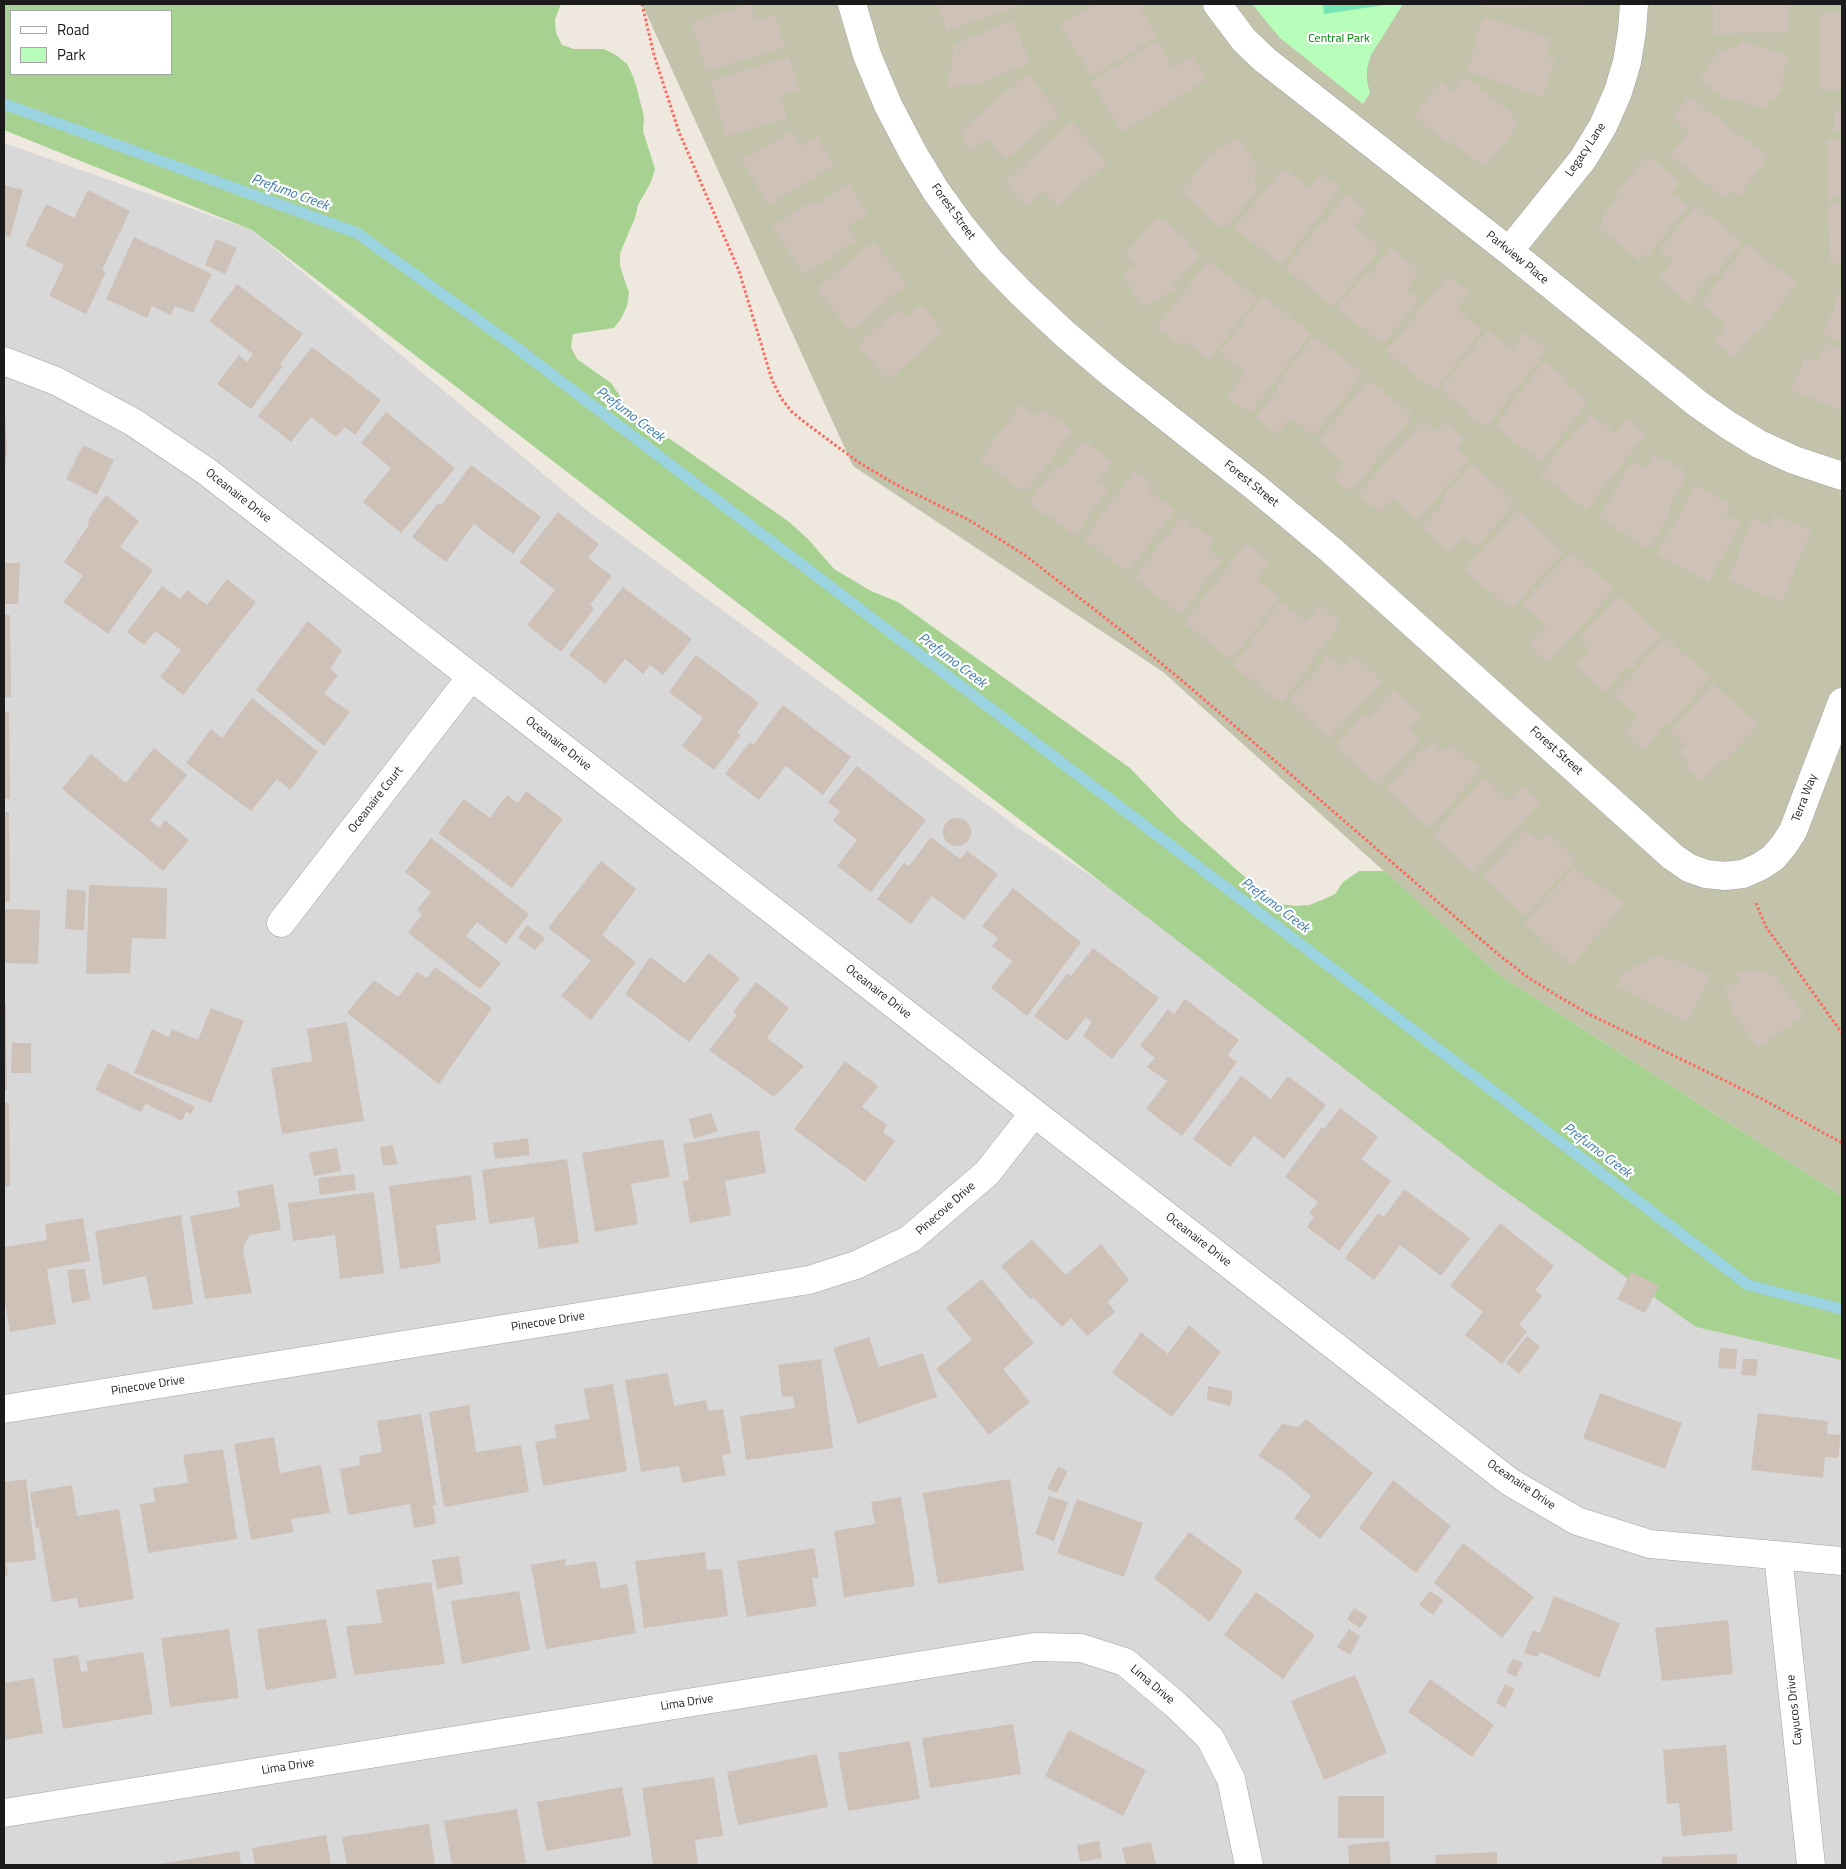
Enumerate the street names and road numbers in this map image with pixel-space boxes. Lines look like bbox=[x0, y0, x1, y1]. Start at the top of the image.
street label: Legacy Lane bbox=[1563, 120, 1609, 180]
street label: Forest Street bbox=[928, 181, 978, 243]
street label: Parkview Place bbox=[1483, 228, 1551, 288]
street label: Forest Street bbox=[1221, 458, 1281, 510]
street label: Oceanaire Drive bbox=[202, 466, 274, 526]
street label: Oceanaire Drive bbox=[522, 714, 594, 774]
street label: Forest Street bbox=[1527, 724, 1585, 778]
street label: Oceanaire Court bbox=[346, 764, 406, 836]
street label: Terra Way bbox=[1789, 772, 1821, 824]
street label: Oceanaire Drive bbox=[842, 962, 914, 1022]
street label: Pinecove Drive bbox=[913, 1179, 979, 1239]
street label: Oceanaire Drive bbox=[1162, 1210, 1234, 1270]
street label: Pinecove Drive bbox=[510, 1309, 586, 1335]
street label: Pinecove Drive bbox=[110, 1373, 186, 1399]
street label: Oceanaire Drive bbox=[1484, 1457, 1558, 1513]
street label: Lima Drive bbox=[1127, 1662, 1177, 1708]
street label: Cayucos Drive bbox=[1784, 1674, 1806, 1746]
street label: Lima Drive bbox=[660, 1692, 714, 1714]
street label: Lima Drive bbox=[261, 1756, 315, 1778]

